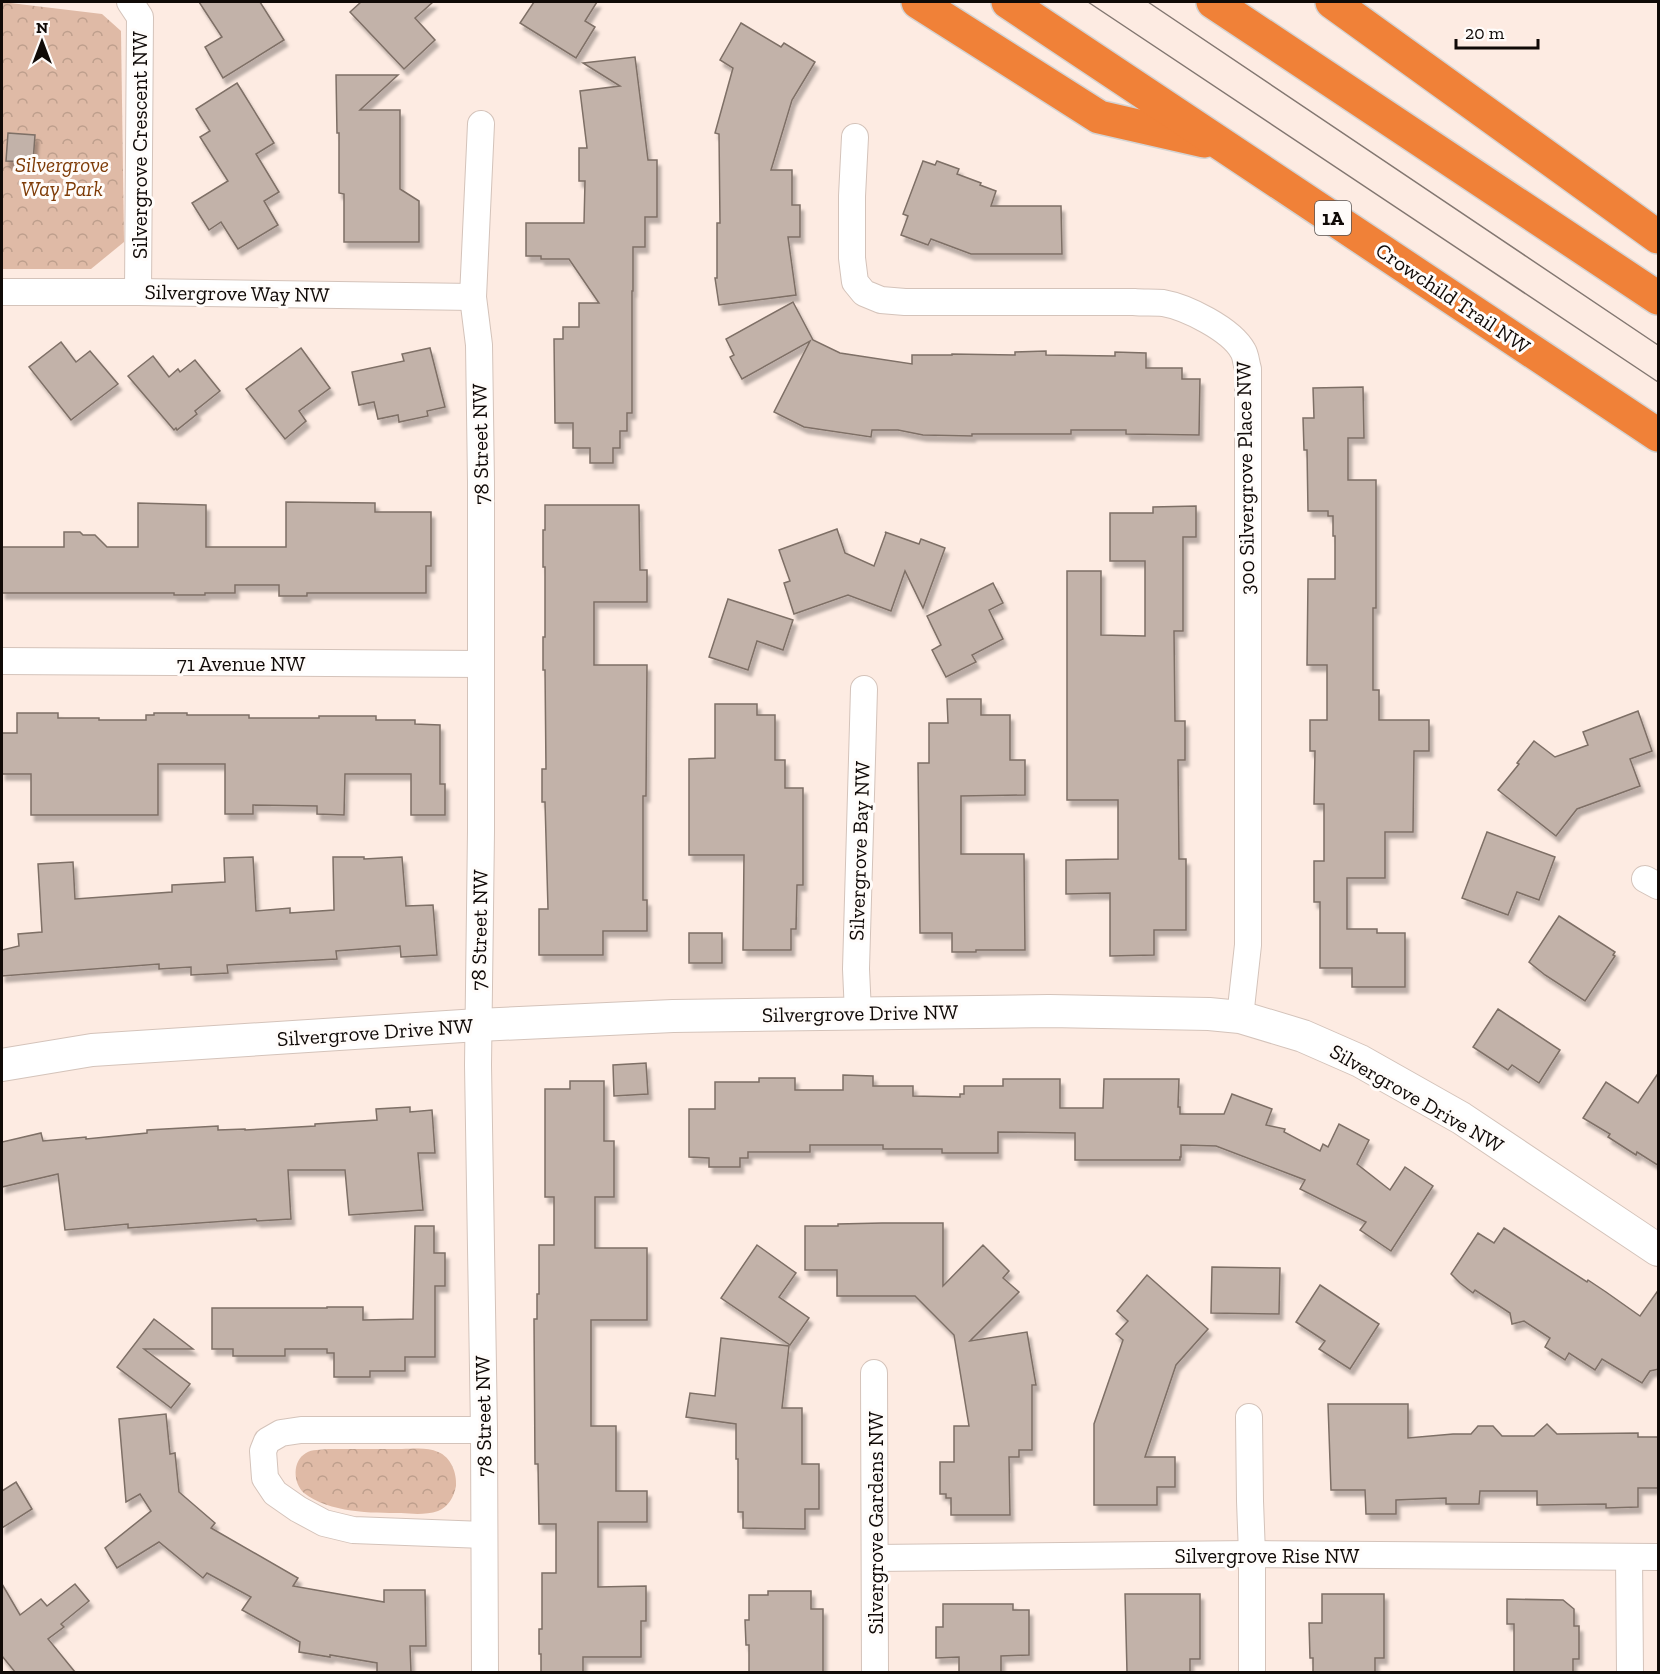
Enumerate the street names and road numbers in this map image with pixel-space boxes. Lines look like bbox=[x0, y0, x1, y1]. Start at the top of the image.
street label: Silvergrove Crescent NW bbox=[127, 31, 152, 259]
road number: 1A bbox=[1315, 201, 1351, 235]
street label: Crowchild Trail NW bbox=[1371, 237, 1535, 359]
street label: Silvergrove Way NW bbox=[144, 279, 330, 307]
street label: 300 Silvergrove Place NW bbox=[1230, 361, 1260, 595]
street label: 78 Street NW bbox=[466, 383, 494, 505]
street label: 71 Avenue NW bbox=[177, 651, 306, 676]
street label: Silvergrove Bay NW bbox=[843, 760, 875, 941]
street label: 78 Street NW bbox=[465, 869, 493, 991]
street label: Silvergrove Drive NW bbox=[762, 999, 959, 1027]
street label: Silvergrove Drive NW bbox=[276, 1013, 474, 1051]
street label: Silvergrove Drive NW bbox=[1326, 1038, 1509, 1158]
street label: 78 Street NW bbox=[469, 1355, 497, 1477]
street label: Silvergrove Gardens NW bbox=[863, 1411, 888, 1635]
street label: Silvergrove Rise NW bbox=[1175, 1543, 1360, 1568]

